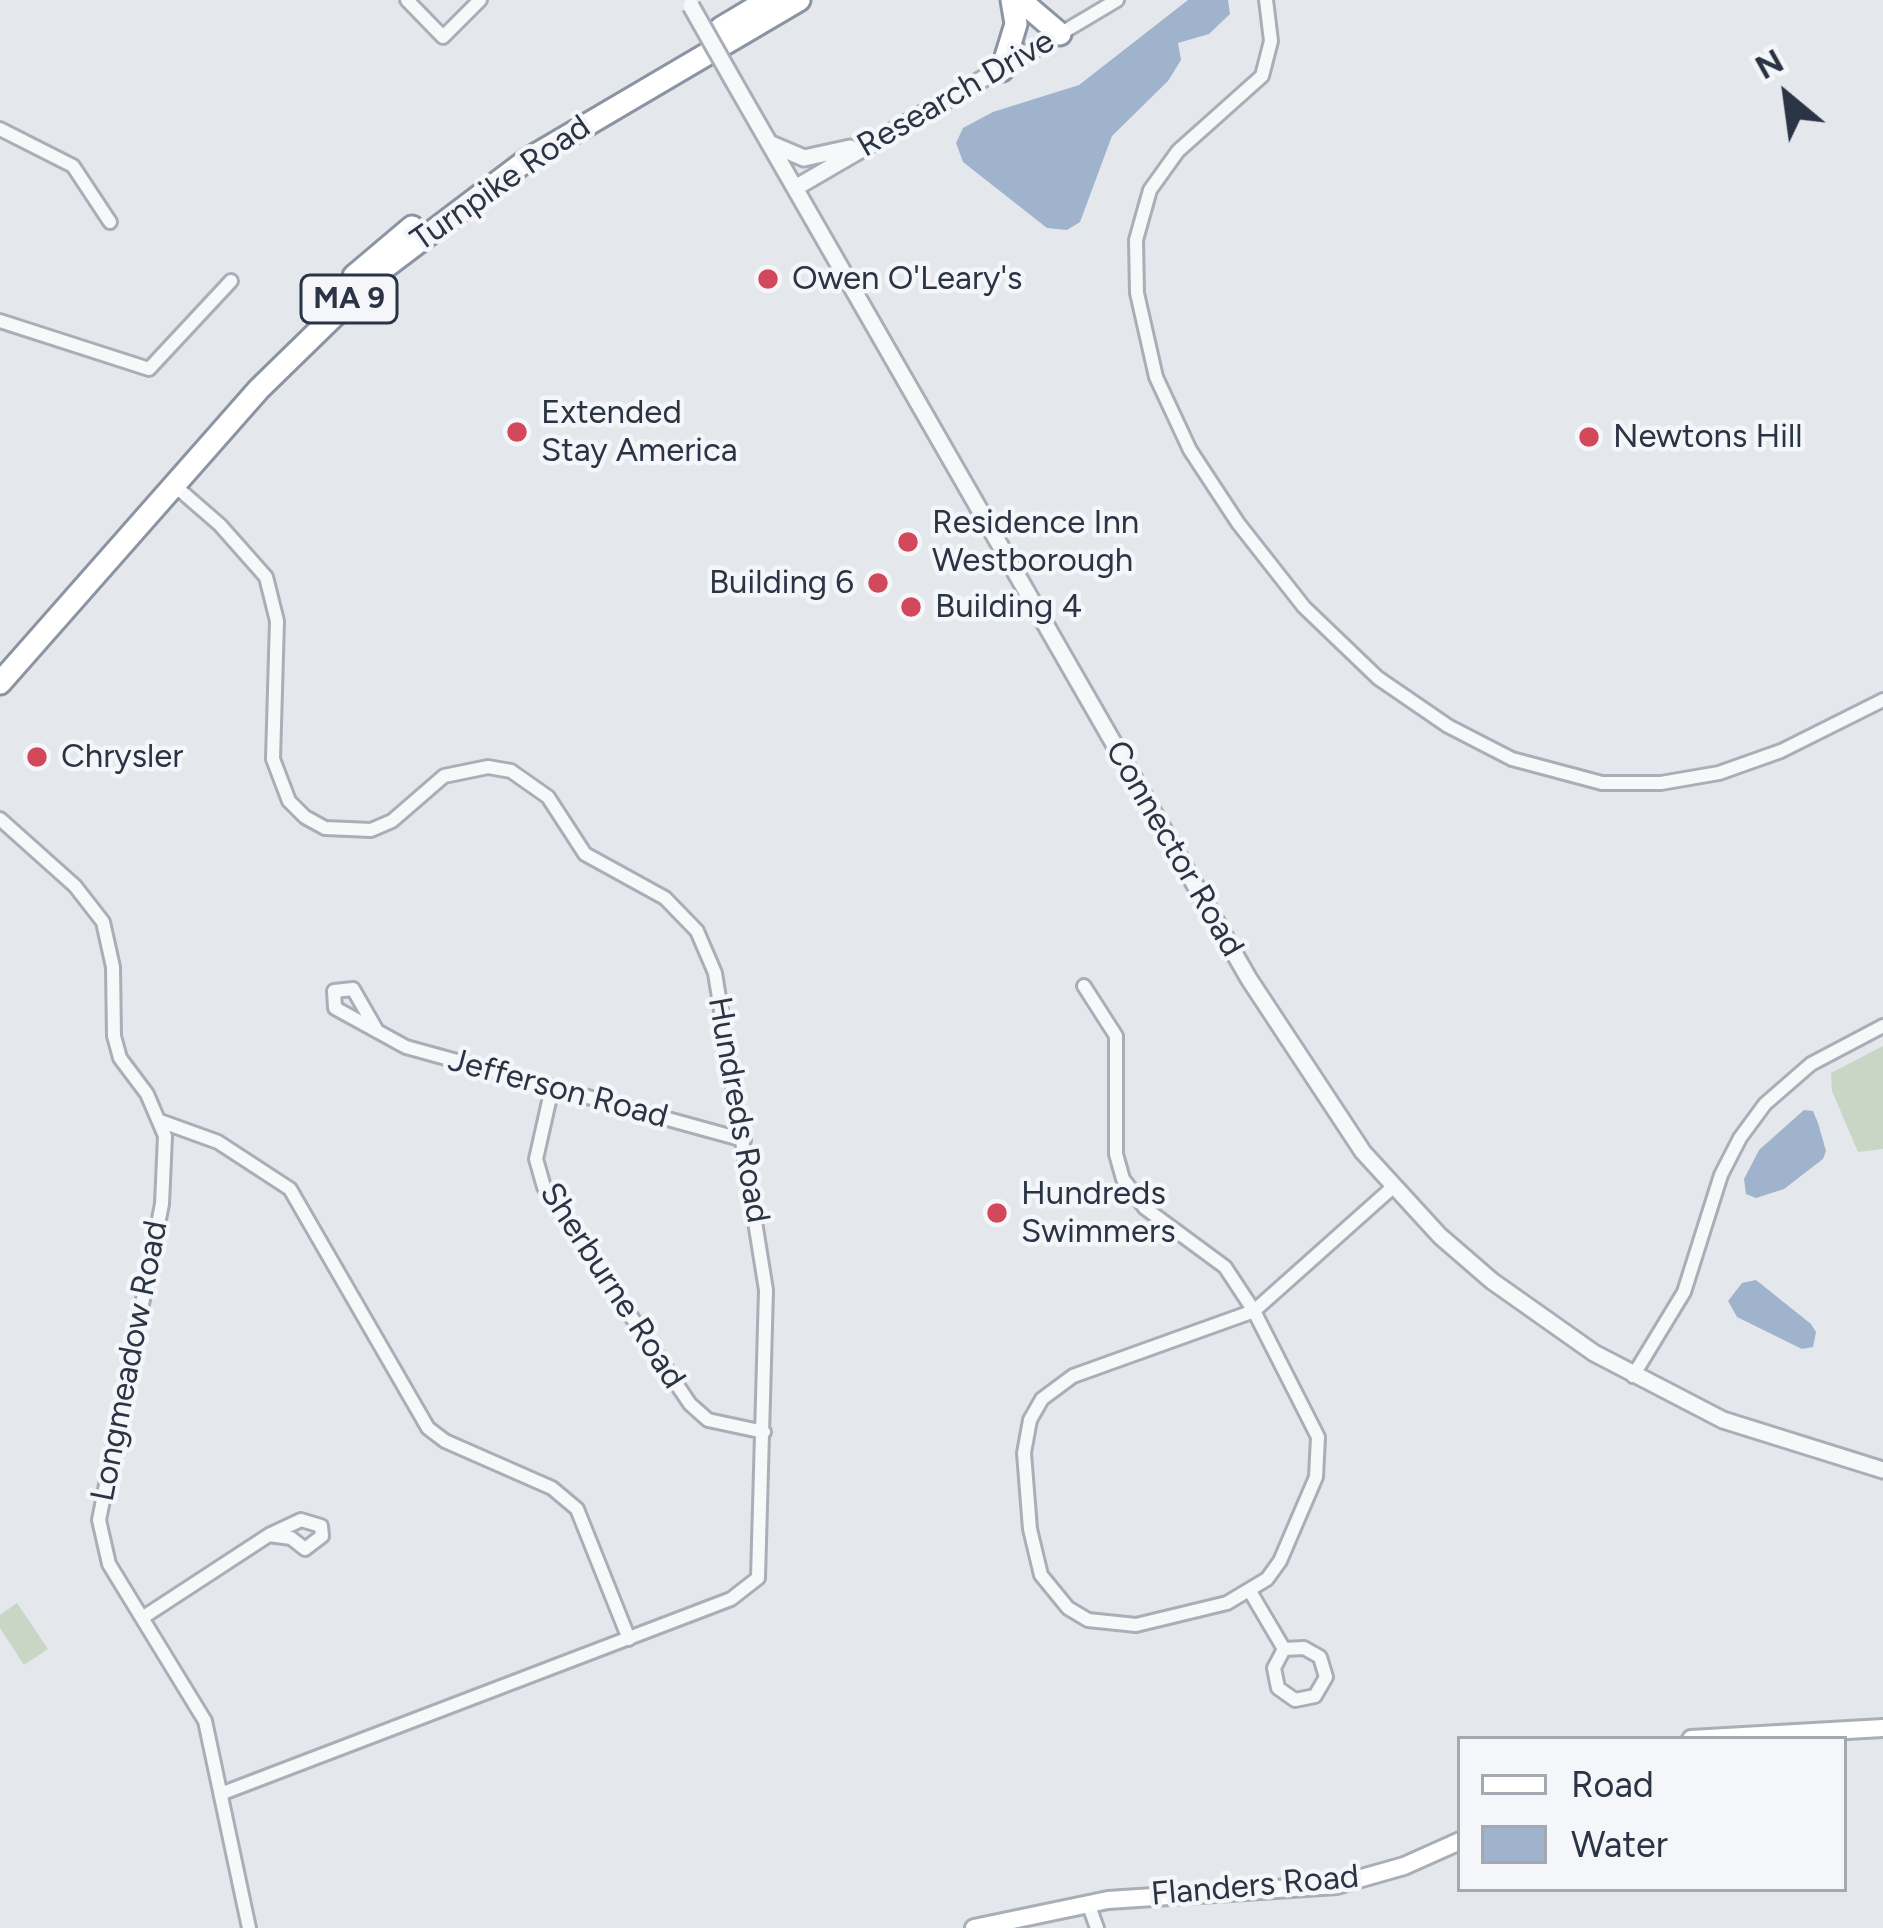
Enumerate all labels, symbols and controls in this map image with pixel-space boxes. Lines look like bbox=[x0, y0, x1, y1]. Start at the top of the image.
street label: Research Drive bbox=[850, 22, 1062, 166]
north arrow bbox=[1727, 36, 1847, 156]
text: N bbox=[1749, 41, 1790, 87]
street label: Turnpike Road bbox=[404, 108, 598, 260]
place label: Owen O'Leary's bbox=[792, 259, 1022, 299]
marker: Owen O'Leary's bbox=[755, 266, 781, 292]
road number: MA 9 bbox=[301, 275, 397, 323]
place label: Extended Stay America bbox=[541, 393, 738, 471]
place label: Newtons Hill bbox=[1613, 417, 1802, 457]
marker: Extended Stay America bbox=[504, 419, 530, 445]
marker: Newtons Hill bbox=[1576, 424, 1602, 450]
place label: Residence Inn Westborough bbox=[932, 503, 1139, 581]
marker: Residence Inn Westborough bbox=[895, 529, 921, 555]
place label: Building 6 bbox=[709, 563, 854, 603]
marker: Building 6 bbox=[865, 570, 891, 596]
place label: Building 4 bbox=[935, 587, 1082, 627]
marker: Building 4 bbox=[898, 594, 924, 620]
street label: Connector Road bbox=[1096, 734, 1252, 964]
place label: Chrysler bbox=[61, 737, 184, 777]
marker: Chrysler bbox=[24, 744, 50, 770]
street label: Hundreds Road bbox=[699, 994, 777, 1226]
street label: Jefferson Road bbox=[444, 1041, 672, 1137]
place label: Hundreds Swimmers bbox=[1021, 1174, 1176, 1252]
street label: Sherburne Road bbox=[531, 1176, 693, 1396]
marker: Hundreds Swimmers bbox=[984, 1200, 1010, 1226]
street label: Longmeadow Road bbox=[83, 1217, 177, 1505]
legend bbox=[1457, 1736, 1847, 1892]
text: Road bbox=[1571, 1763, 1654, 1806]
text: Water bbox=[1571, 1823, 1668, 1866]
street label: Flanders Road bbox=[1149, 1857, 1361, 1915]

